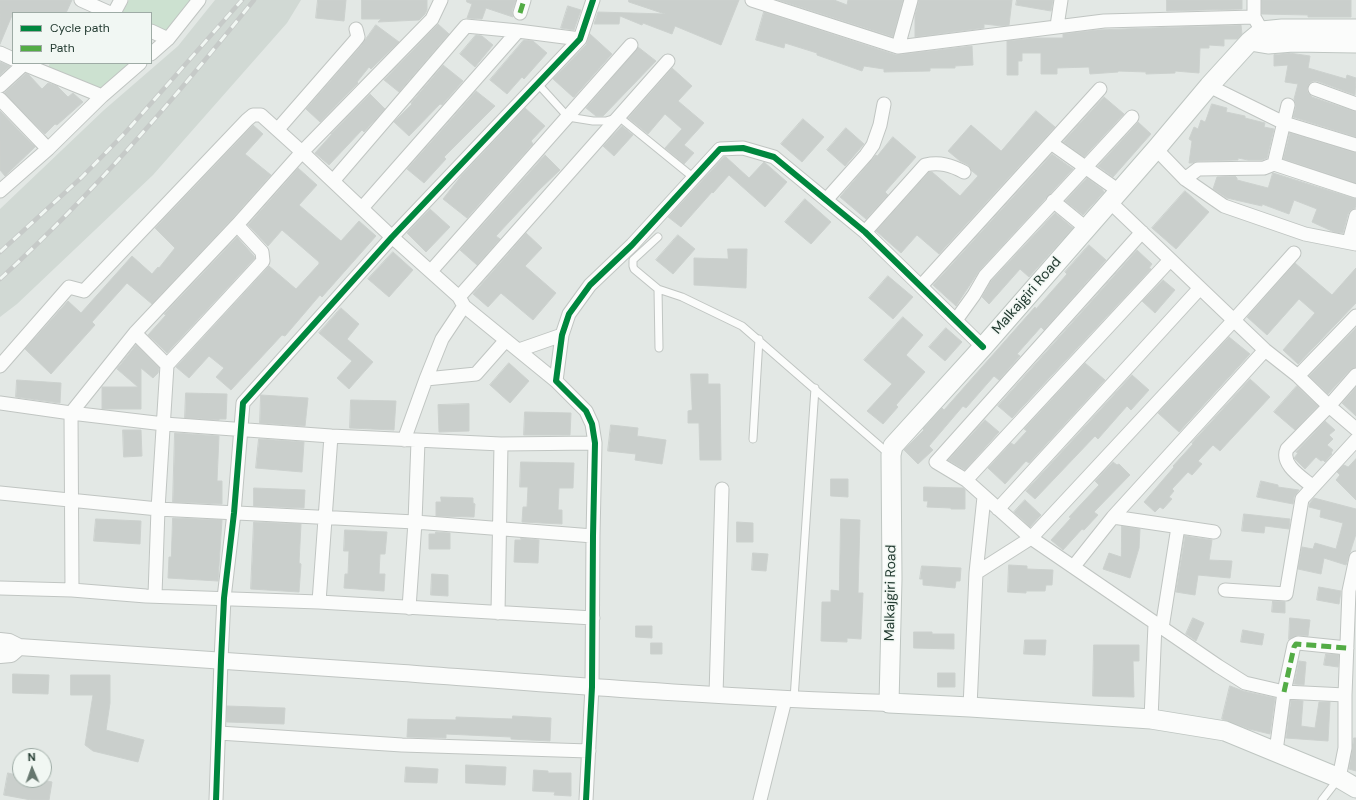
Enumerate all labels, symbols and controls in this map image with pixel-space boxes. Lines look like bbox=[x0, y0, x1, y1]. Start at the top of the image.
legend bbox=[12, 12, 152, 64]
text: Cycle path bbox=[50, 20, 110, 36]
text: Path bbox=[50, 40, 75, 56]
street label: Malkajgiri Road bbox=[989, 254, 1065, 338]
street label: Malkajgiri Road bbox=[882, 545, 900, 641]
north arrow bbox=[12, 748, 52, 788]
text: N bbox=[27, 750, 36, 764]

